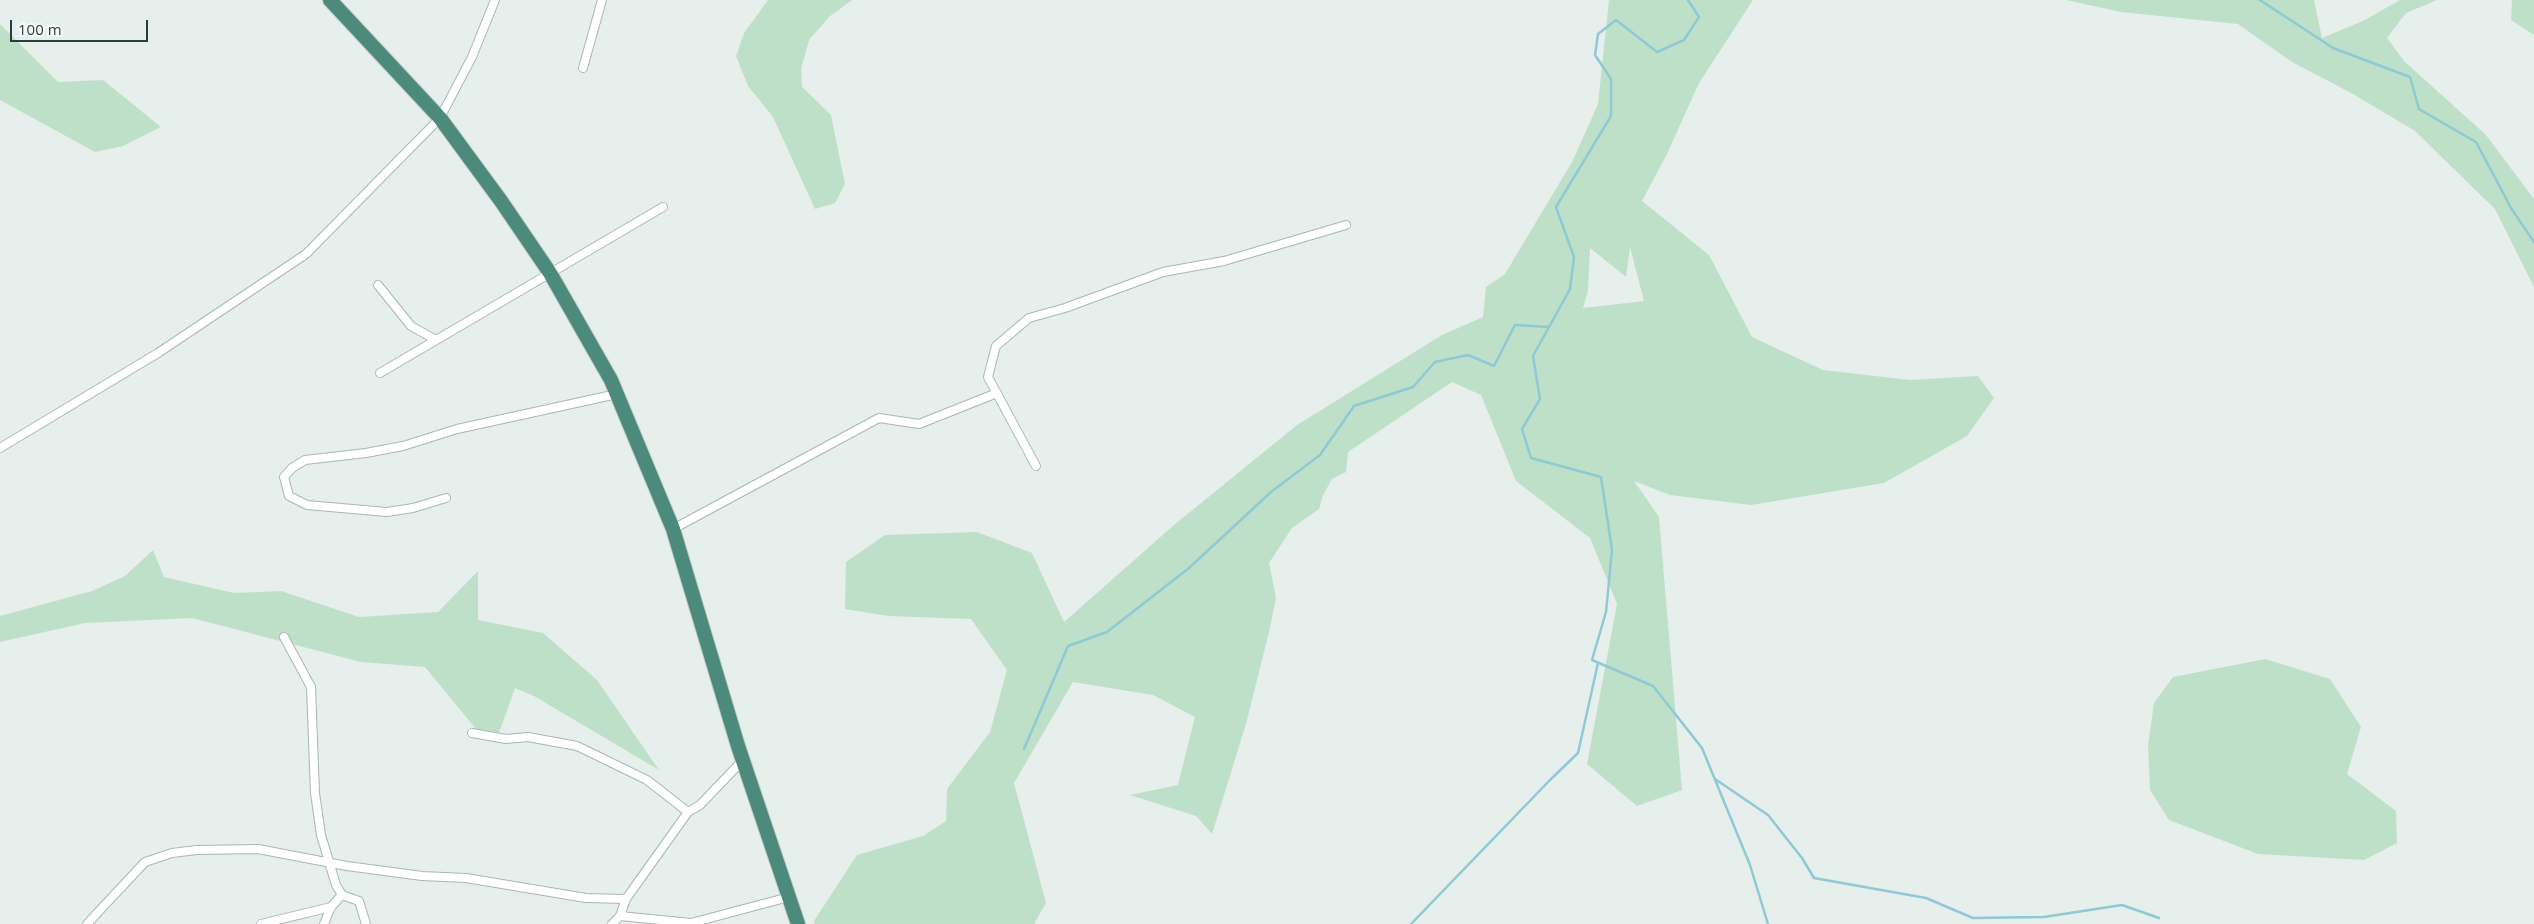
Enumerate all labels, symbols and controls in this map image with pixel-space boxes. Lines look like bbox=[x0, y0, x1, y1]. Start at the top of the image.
scale bar bbox=[12, 10, 150, 42]
text: 100 m bbox=[18, 19, 62, 39]

